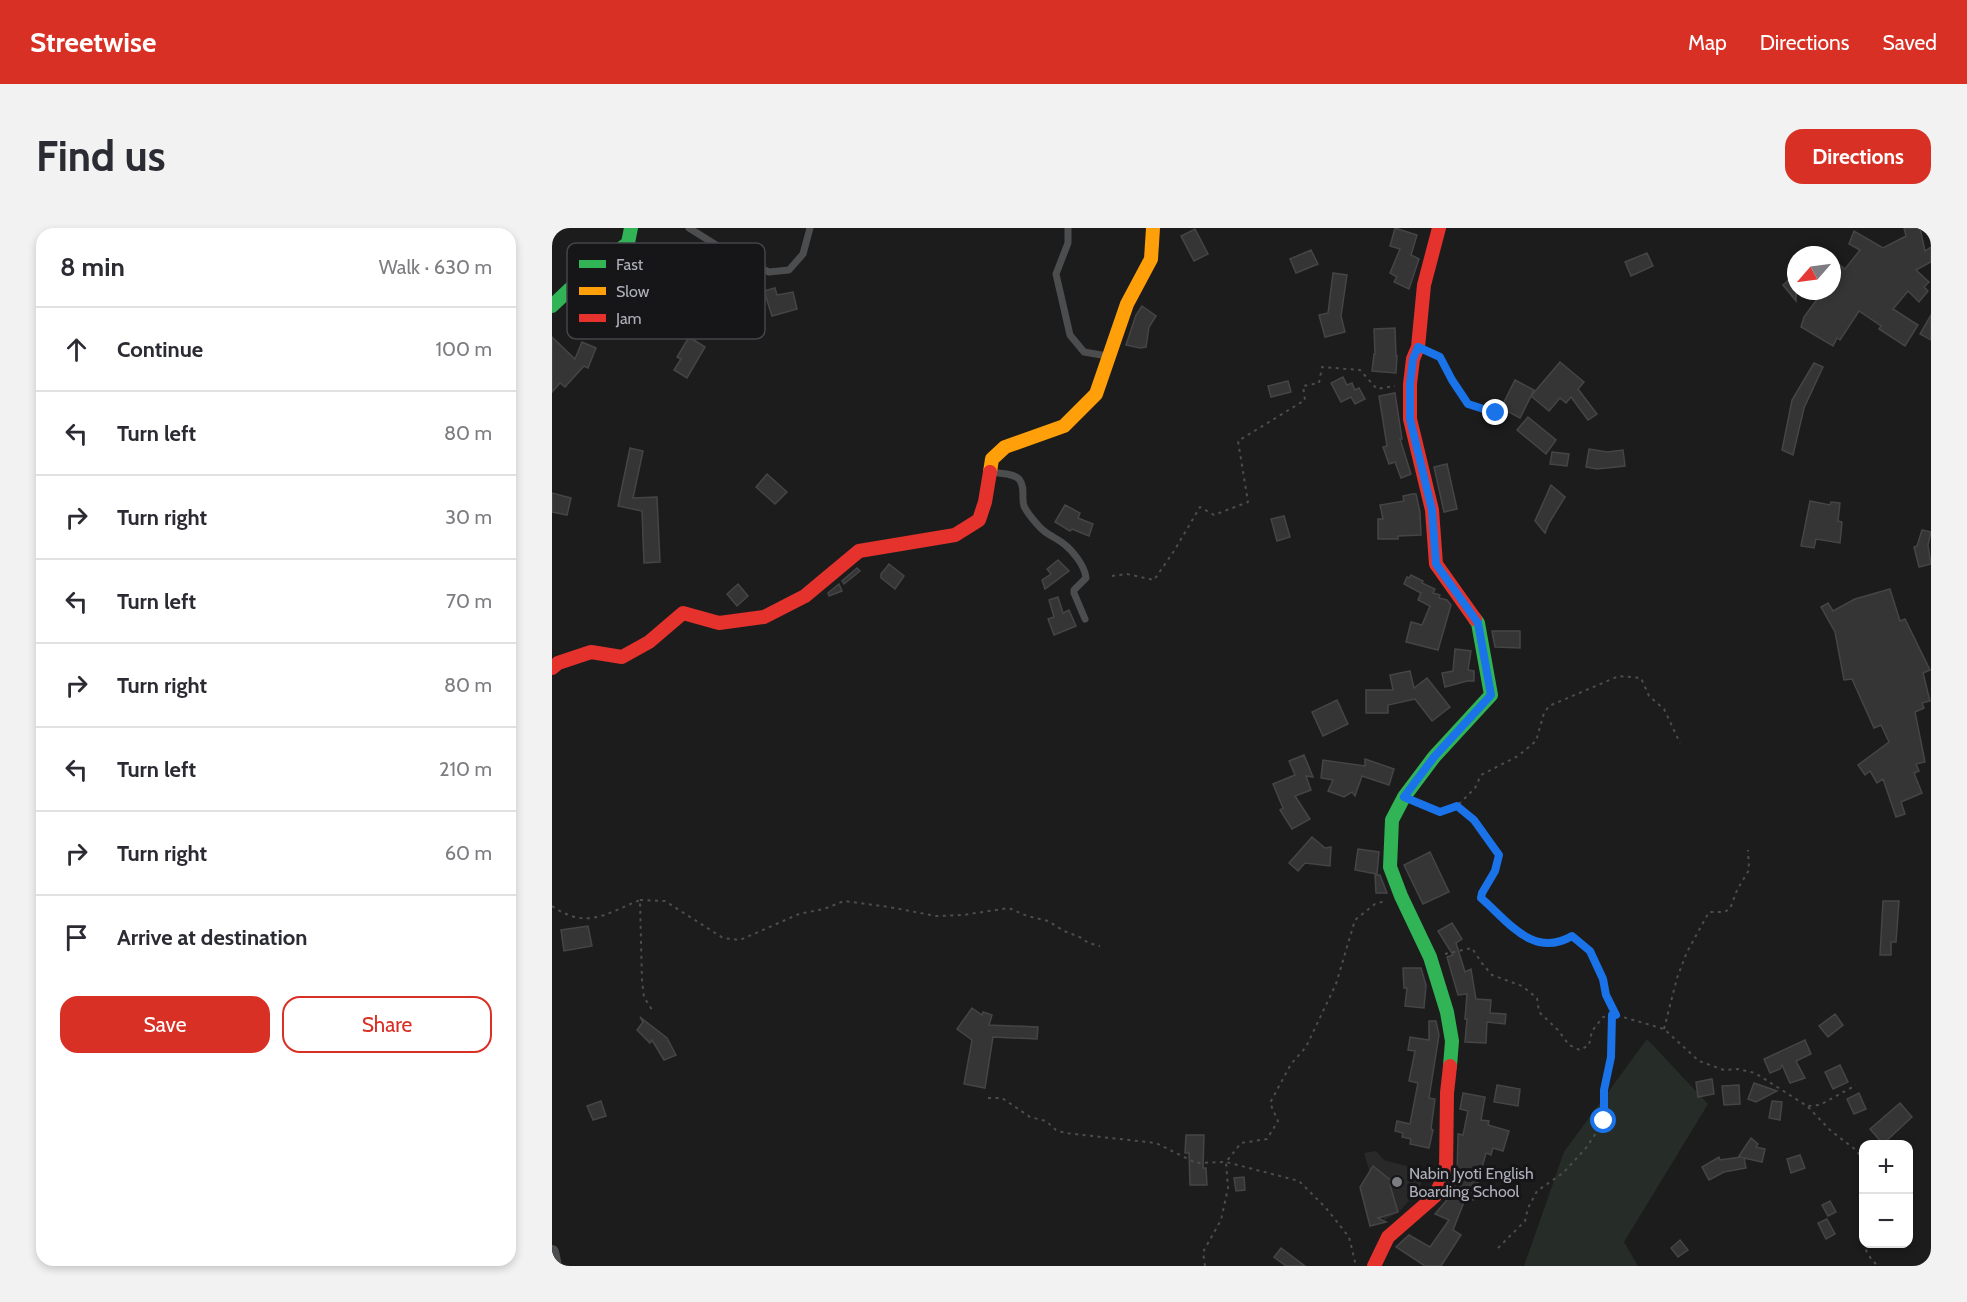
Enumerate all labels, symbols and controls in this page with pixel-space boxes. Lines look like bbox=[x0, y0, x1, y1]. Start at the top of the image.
text: Streetwise bbox=[30, 25, 156, 59]
text: Map bbox=[1688, 30, 1727, 55]
text: Directions bbox=[1760, 30, 1849, 55]
text: Saved bbox=[1882, 30, 1937, 55]
button: Directions bbox=[1785, 129, 1931, 184]
text: Find us bbox=[36, 130, 165, 182]
legend bbox=[567, 243, 765, 339]
north arrow bbox=[1787, 246, 1841, 300]
text: 8 min bbox=[60, 251, 125, 283]
text: Walk · 630 m bbox=[379, 255, 492, 279]
text: Fast bbox=[616, 255, 644, 274]
text: Slow bbox=[616, 282, 650, 301]
text: Jam bbox=[615, 309, 642, 328]
icon: ahead bbox=[60, 333, 93, 366]
text: Continue bbox=[117, 336, 203, 363]
text: 100 m bbox=[436, 337, 492, 361]
route end bbox=[1482, 399, 1508, 425]
icon: left bbox=[60, 417, 93, 450]
text: Turn left bbox=[117, 420, 196, 447]
text: 80 m bbox=[444, 421, 492, 445]
icon: right bbox=[60, 501, 93, 534]
text: Turn right bbox=[117, 504, 207, 531]
text: 30 m bbox=[445, 505, 492, 529]
icon: left bbox=[60, 585, 93, 618]
text: Turn left bbox=[117, 588, 196, 615]
text: 70 m bbox=[446, 589, 492, 613]
icon: right bbox=[60, 669, 93, 702]
text: Turn right bbox=[117, 672, 207, 699]
text: 80 m bbox=[444, 673, 492, 697]
icon: left bbox=[60, 753, 93, 786]
text: Turn left bbox=[117, 756, 196, 783]
text: 210 m bbox=[439, 757, 492, 781]
icon: right bbox=[60, 837, 93, 870]
text: Turn right bbox=[117, 840, 207, 867]
text: 60 m bbox=[445, 841, 492, 865]
icon: arrive bbox=[60, 921, 93, 954]
text: Arrive at destination bbox=[117, 924, 307, 951]
button: Save bbox=[60, 996, 270, 1053]
button: Share bbox=[282, 996, 492, 1053]
route start bbox=[1590, 1107, 1616, 1133]
map controls bbox=[1859, 1140, 1913, 1248]
button: + bbox=[1859, 1140, 1913, 1194]
place label: Nabin Jyoti English Boarding School bbox=[1409, 1164, 1534, 1201]
marker: Nabin Jyoti English Boarding School bbox=[1390, 1175, 1404, 1189]
button: − bbox=[1859, 1194, 1913, 1248]

